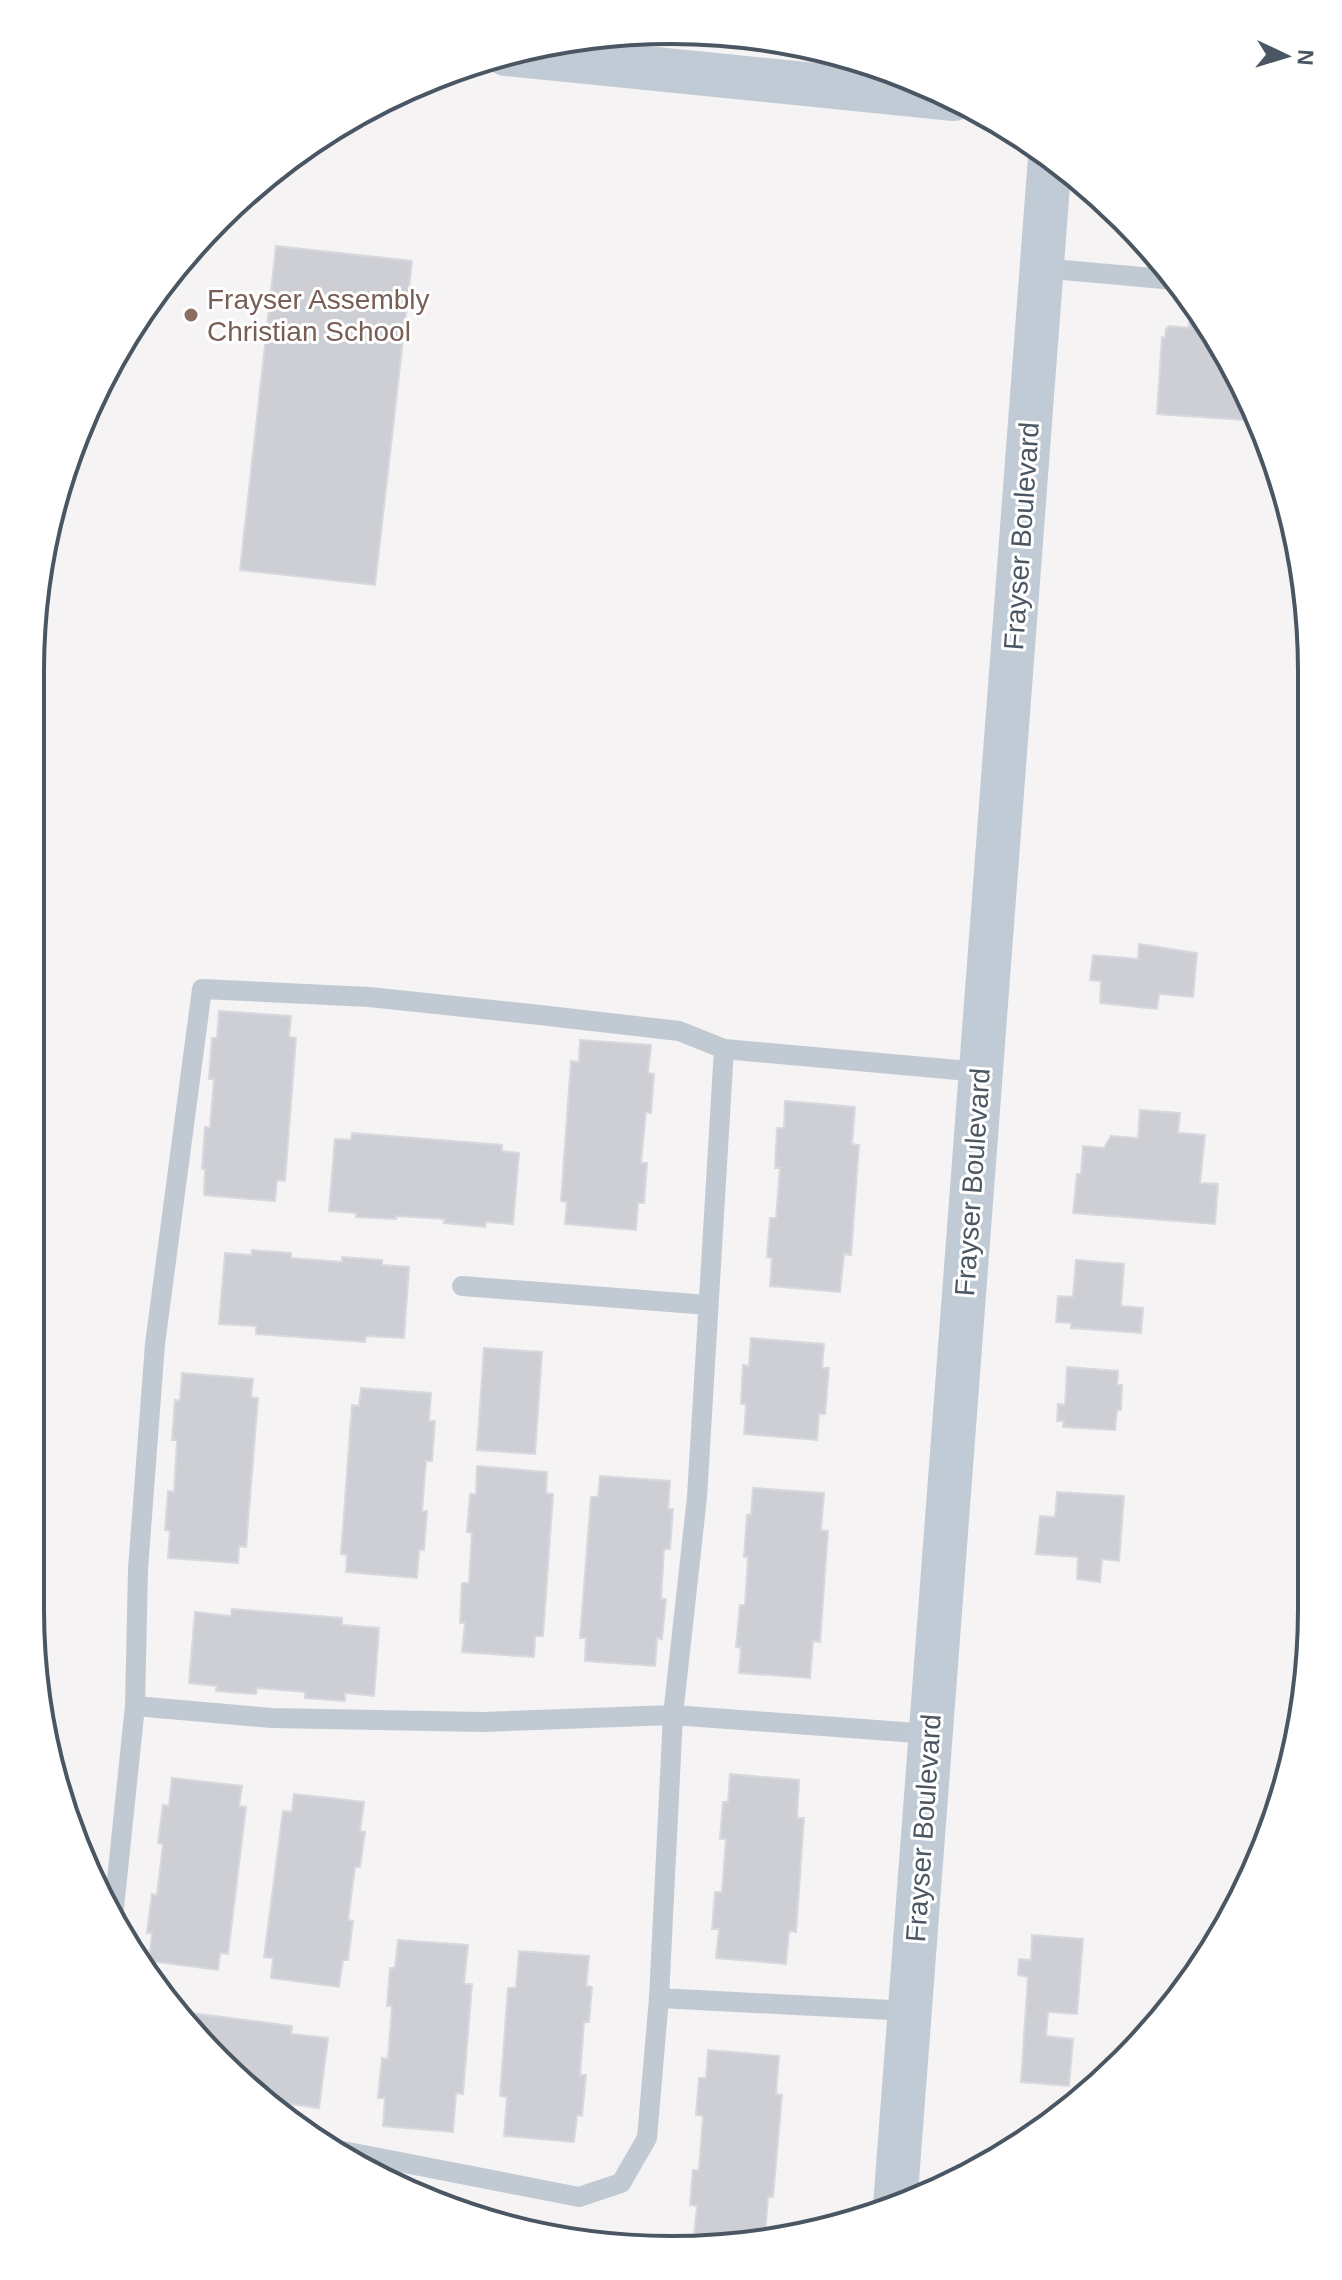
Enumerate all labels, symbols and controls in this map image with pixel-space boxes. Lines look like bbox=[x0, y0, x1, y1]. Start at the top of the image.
north arrow bbox=[1246, 16, 1326, 96]
text: N bbox=[1292, 49, 1318, 66]
place label: Frayser Assembly Christian School bbox=[207, 284, 430, 347]
marker: Frayser Assembly Christian School bbox=[182, 306, 200, 324]
street label: Frayser Boulevard bbox=[998, 421, 1045, 651]
street label: Frayser Boulevard bbox=[949, 1067, 996, 1297]
street label: Frayser Boulevard bbox=[900, 1713, 947, 1943]

